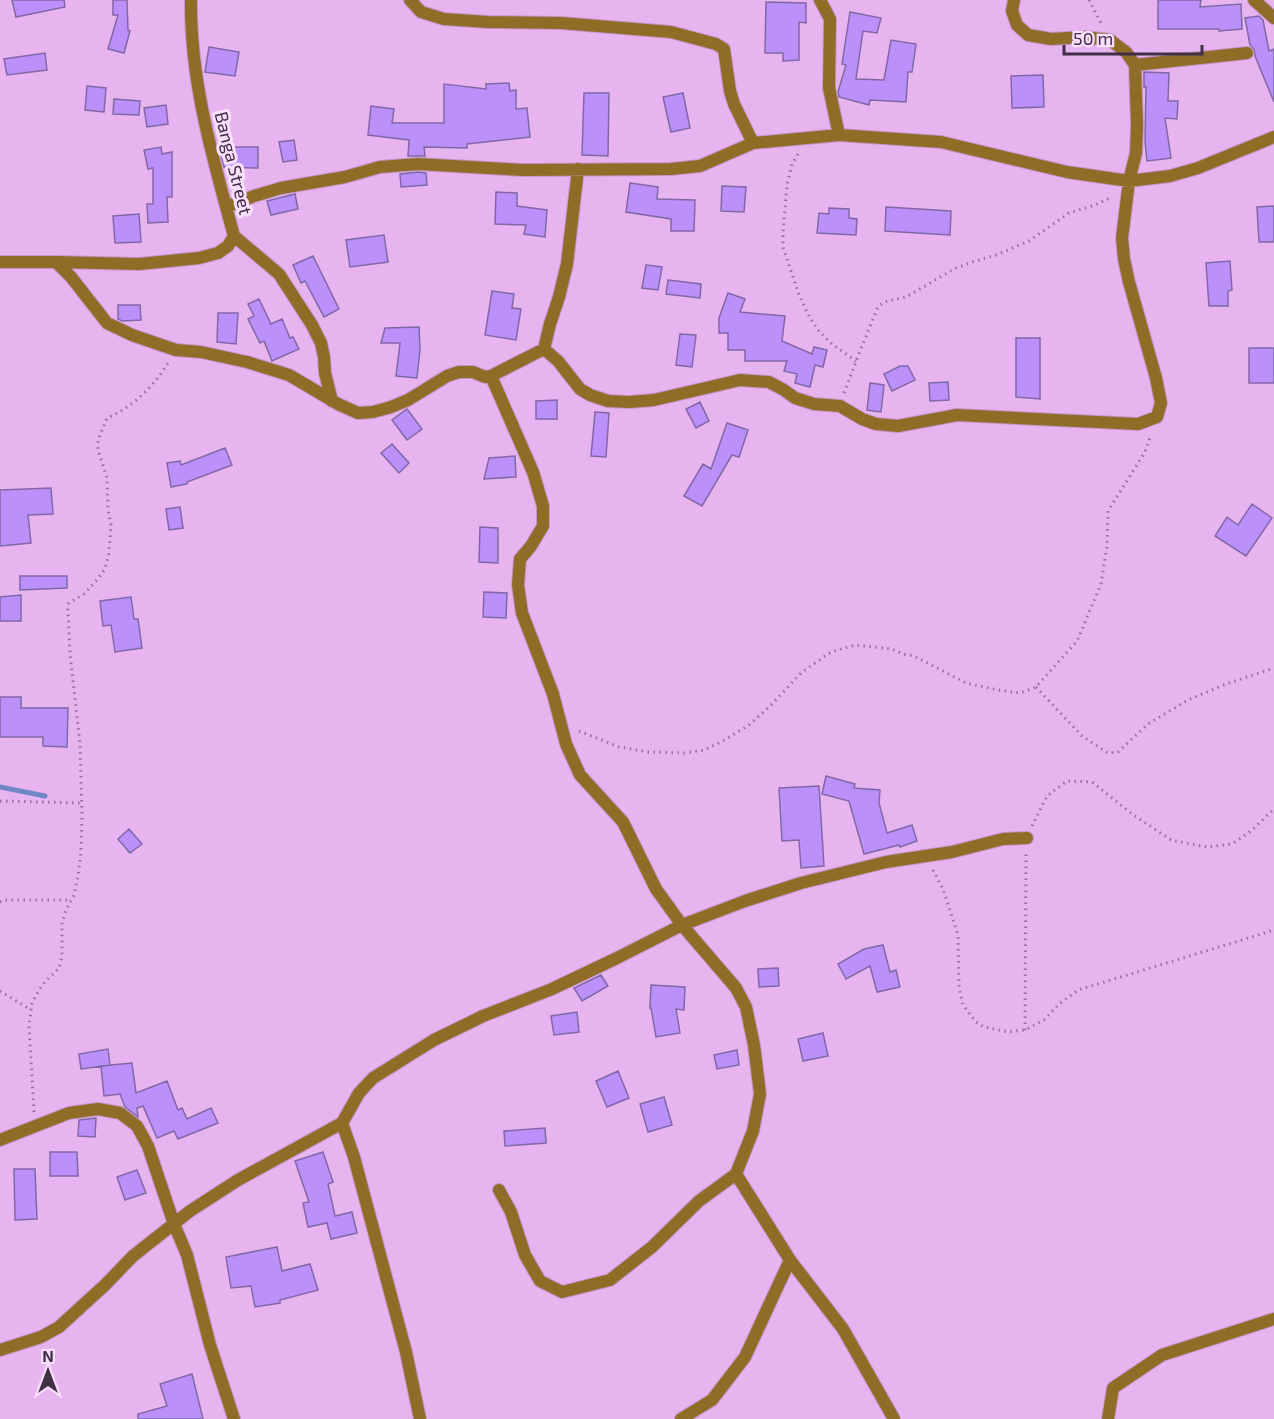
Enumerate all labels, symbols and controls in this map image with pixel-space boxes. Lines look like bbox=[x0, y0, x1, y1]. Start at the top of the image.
scale bar bbox=[1064, 18, 1202, 56]
text: 50 m bbox=[1073, 27, 1113, 49]
street label: Banga Street bbox=[211, 109, 257, 217]
north arrow bbox=[18, 1341, 78, 1401]
text: N bbox=[42, 1346, 54, 1365]

